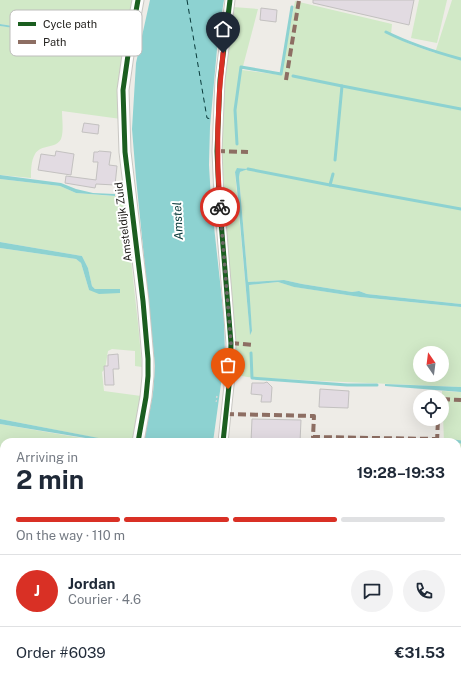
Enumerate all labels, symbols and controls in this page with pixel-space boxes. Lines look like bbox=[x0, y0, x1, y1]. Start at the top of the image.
legend bbox=[10, 10, 142, 56]
pin bbox=[206, 12, 240, 53]
text: Cycle path bbox=[43, 18, 97, 30]
icon: home bbox=[212, 18, 234, 40]
text: Path bbox=[43, 36, 66, 48]
street label: Amsteldijk Zuid bbox=[112, 182, 134, 262]
courier bbox=[200, 187, 240, 227]
icon: bike bbox=[209, 196, 231, 218]
water label: Amstel bbox=[170, 202, 186, 240]
north arrow bbox=[413, 346, 449, 382]
map controls bbox=[413, 346, 449, 426]
pin bbox=[211, 348, 245, 389]
icon: bag bbox=[217, 354, 239, 376]
button: locate bbox=[413, 390, 449, 426]
text: Arriving in bbox=[16, 450, 78, 465]
text: 2 min bbox=[16, 464, 84, 495]
text: 19:28–19:33 bbox=[357, 464, 445, 481]
text: On the way · 110 m bbox=[16, 528, 125, 543]
button: chat bbox=[351, 570, 393, 612]
button: phone bbox=[403, 570, 445, 612]
text: Jordan bbox=[68, 575, 115, 592]
text: J bbox=[34, 582, 40, 599]
text: Courier · 4.6 bbox=[68, 592, 141, 607]
text: Order #6039 bbox=[16, 644, 106, 661]
text: €31.53 bbox=[395, 644, 445, 661]

